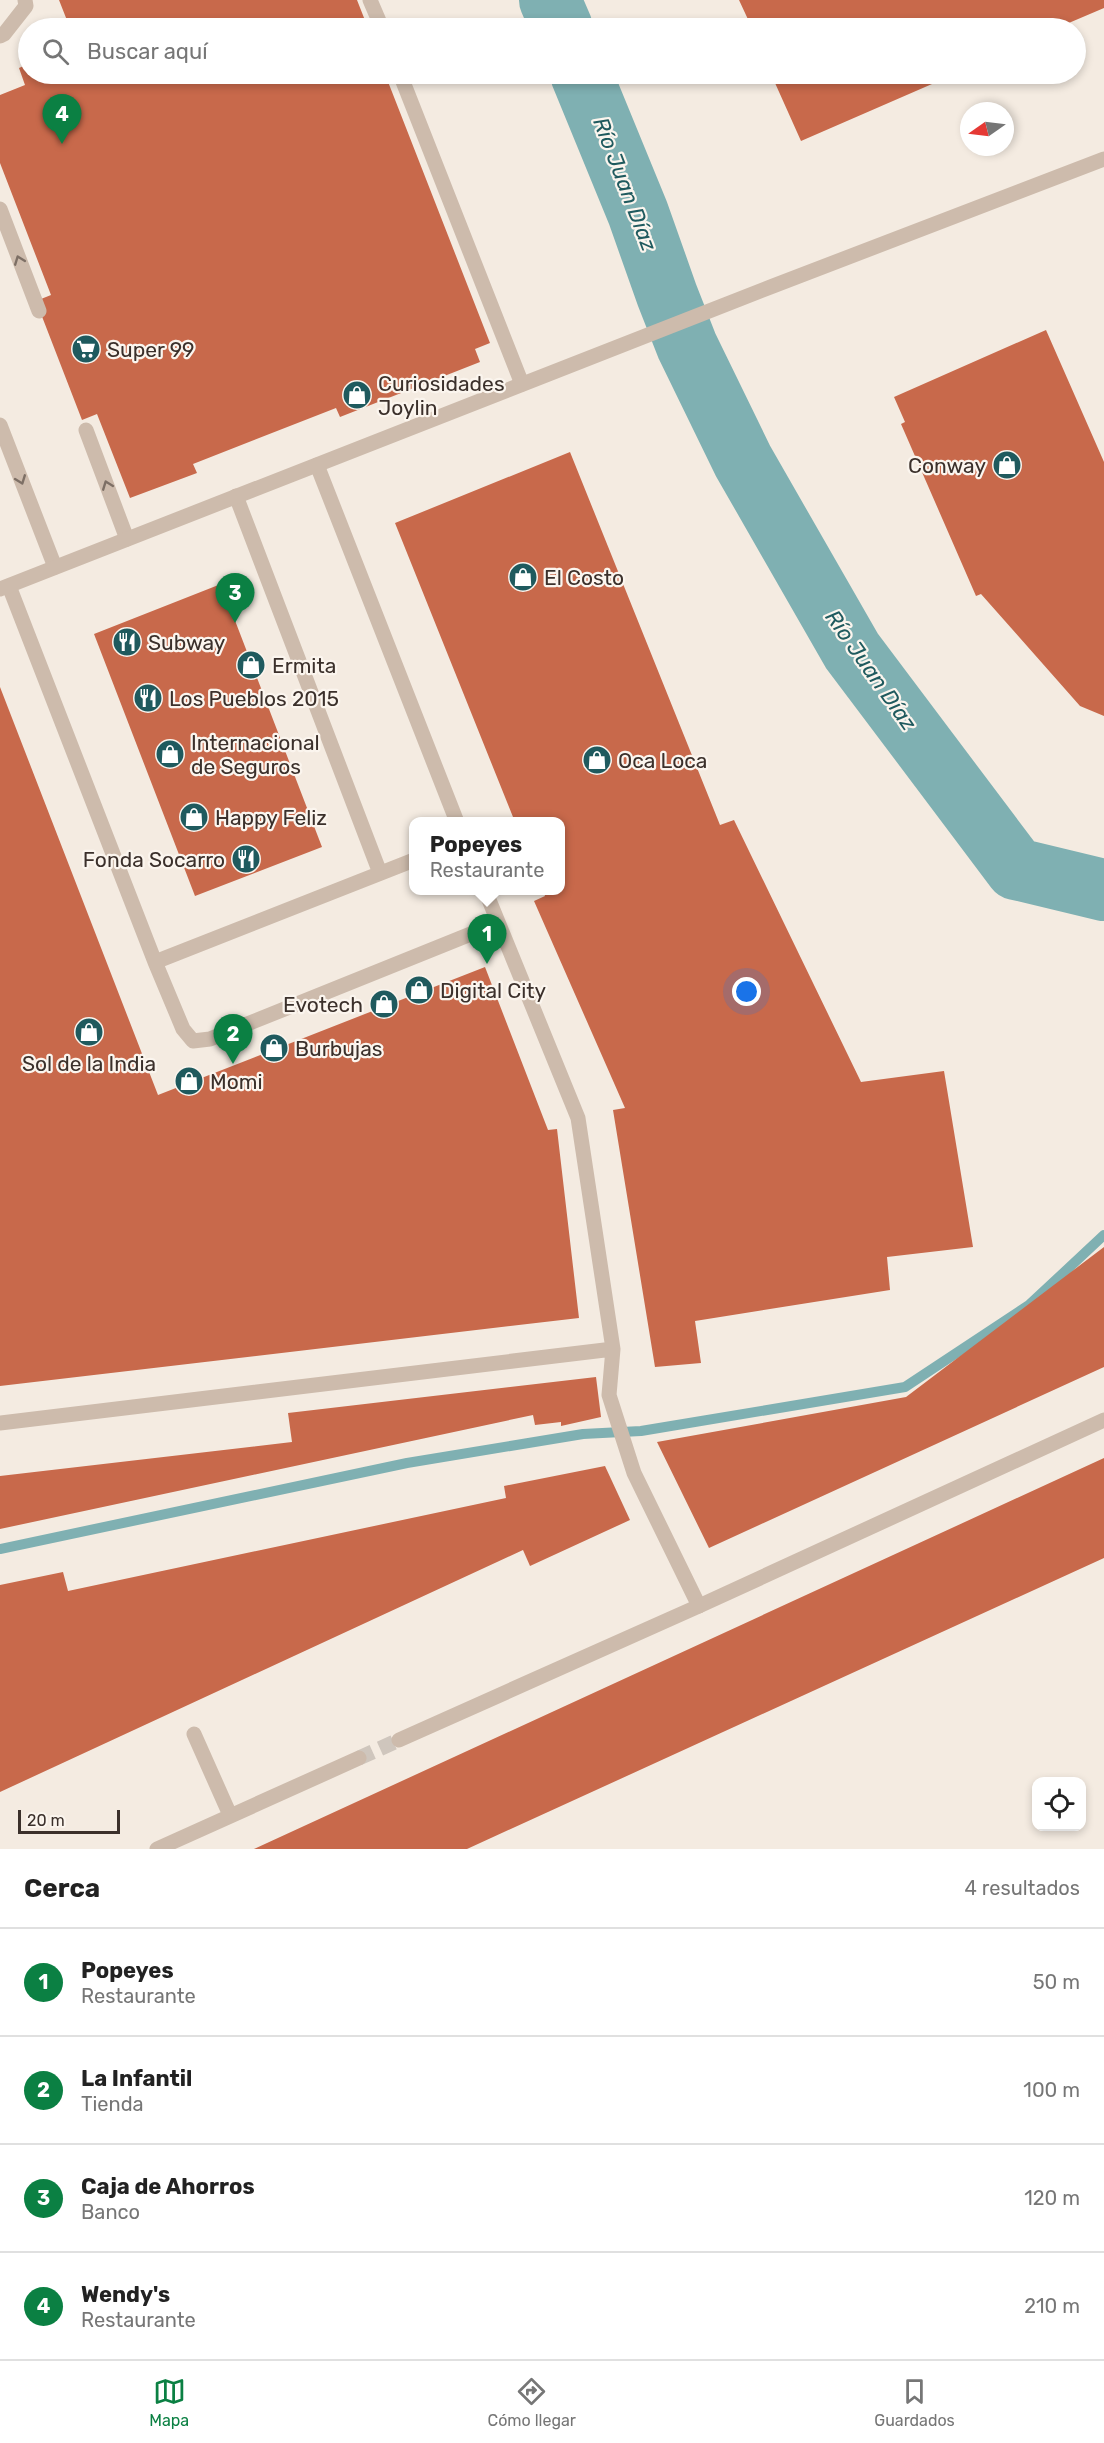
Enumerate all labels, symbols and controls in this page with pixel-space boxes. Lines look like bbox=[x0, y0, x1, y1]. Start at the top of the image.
search box bbox=[18, 18, 1086, 84]
icon: search bbox=[39, 35, 72, 68]
text: Buscar aquí bbox=[87, 38, 208, 65]
pin: 4 bbox=[42, 94, 82, 144]
north arrow bbox=[960, 102, 1014, 156]
water label: Río Juan Díaz bbox=[587, 113, 663, 255]
one-way arrow bbox=[14, 255, 27, 266]
supermarket icon: Super 99 bbox=[70, 333, 102, 365]
place label: Super 99 bbox=[107, 337, 195, 362]
place label: Curiosidades Joylin bbox=[378, 371, 505, 420]
shop icon: Curiosidades Joylin bbox=[341, 379, 373, 411]
shop icon: Conway bbox=[991, 449, 1023, 481]
place label: Conway bbox=[908, 453, 986, 478]
one-way arrow bbox=[14, 473, 26, 484]
one-way arrow bbox=[101, 480, 114, 490]
shop icon: El Costo bbox=[507, 561, 539, 593]
place label: El Costo bbox=[544, 565, 624, 590]
pin: 3 bbox=[216, 574, 254, 623]
water label: Río Juan Díaz bbox=[819, 604, 923, 736]
restaurant icon: Subway bbox=[111, 626, 143, 658]
place label: Subway bbox=[148, 630, 226, 655]
shop icon: Ermita bbox=[235, 649, 267, 681]
place label: Ermita bbox=[272, 653, 336, 678]
restaurant icon: Los Pueblos 2015 bbox=[132, 682, 164, 714]
place label: Los Pueblos 2015 bbox=[169, 686, 339, 711]
place label: Internacional de Seguros bbox=[191, 730, 320, 779]
shop icon: Internacional de Seguros bbox=[154, 738, 186, 770]
shop icon: Oca Loca bbox=[581, 744, 613, 776]
place label: Oca Loca bbox=[618, 748, 707, 773]
shop icon: Happy Feliz bbox=[178, 801, 210, 833]
place label: Happy Feliz bbox=[215, 805, 327, 830]
popup bbox=[409, 817, 565, 895]
text: Popeyes bbox=[430, 831, 522, 858]
restaurant icon: Fonda Socarro bbox=[230, 843, 262, 875]
place label: Fonda Socarro bbox=[83, 847, 225, 872]
text: Restaurante bbox=[430, 858, 544, 882]
pin: 1 bbox=[468, 914, 506, 964]
shop icon: Digital City bbox=[403, 974, 435, 1006]
your location bbox=[732, 977, 761, 1006]
place label: Digital City bbox=[440, 978, 546, 1003]
shop icon: Evotech bbox=[368, 988, 400, 1020]
place label: Evotech bbox=[283, 992, 363, 1017]
pin: 2 bbox=[214, 1014, 252, 1064]
shop icon: Sol de la India bbox=[73, 1016, 105, 1048]
shop icon: Burbujas bbox=[258, 1032, 290, 1064]
place label: Burbujas bbox=[295, 1036, 383, 1061]
place label: Sol de la India bbox=[22, 1051, 156, 1076]
shop icon: Momi bbox=[173, 1065, 205, 1097]
place label: Momi bbox=[210, 1069, 262, 1094]
map controls bbox=[1032, 1777, 1086, 1831]
button: locate bbox=[1032, 1777, 1086, 1831]
scale bar bbox=[18, 1807, 120, 1834]
text: 20 m bbox=[27, 1811, 65, 1830]
text: Cerca bbox=[24, 1873, 100, 1904]
text: 4 resultados bbox=[965, 1876, 1080, 1900]
text: Popeyes bbox=[81, 1957, 174, 1984]
text: 1 bbox=[39, 1970, 48, 1994]
text: 50 m bbox=[1033, 1970, 1080, 1994]
text: Restaurante bbox=[81, 1984, 196, 2008]
text: La Infantil bbox=[81, 2065, 192, 2092]
text: 2 bbox=[37, 2078, 50, 2102]
text: 100 m bbox=[1023, 2078, 1080, 2102]
text: Tienda bbox=[81, 2092, 144, 2116]
text: Caja de Ahorros bbox=[81, 2173, 255, 2200]
text: 3 bbox=[37, 2186, 50, 2210]
text: 120 m bbox=[1024, 2186, 1080, 2210]
text: Banco bbox=[81, 2200, 140, 2224]
text: Wendy's bbox=[81, 2281, 170, 2308]
text: 4 bbox=[37, 2294, 50, 2318]
text: 210 m bbox=[1024, 2294, 1080, 2318]
text: Restaurante bbox=[81, 2308, 196, 2332]
tab: Mapa bbox=[149, 2375, 189, 2430]
tab: Cómo llegar bbox=[488, 2375, 576, 2430]
tab: Guardados bbox=[874, 2375, 955, 2430]

